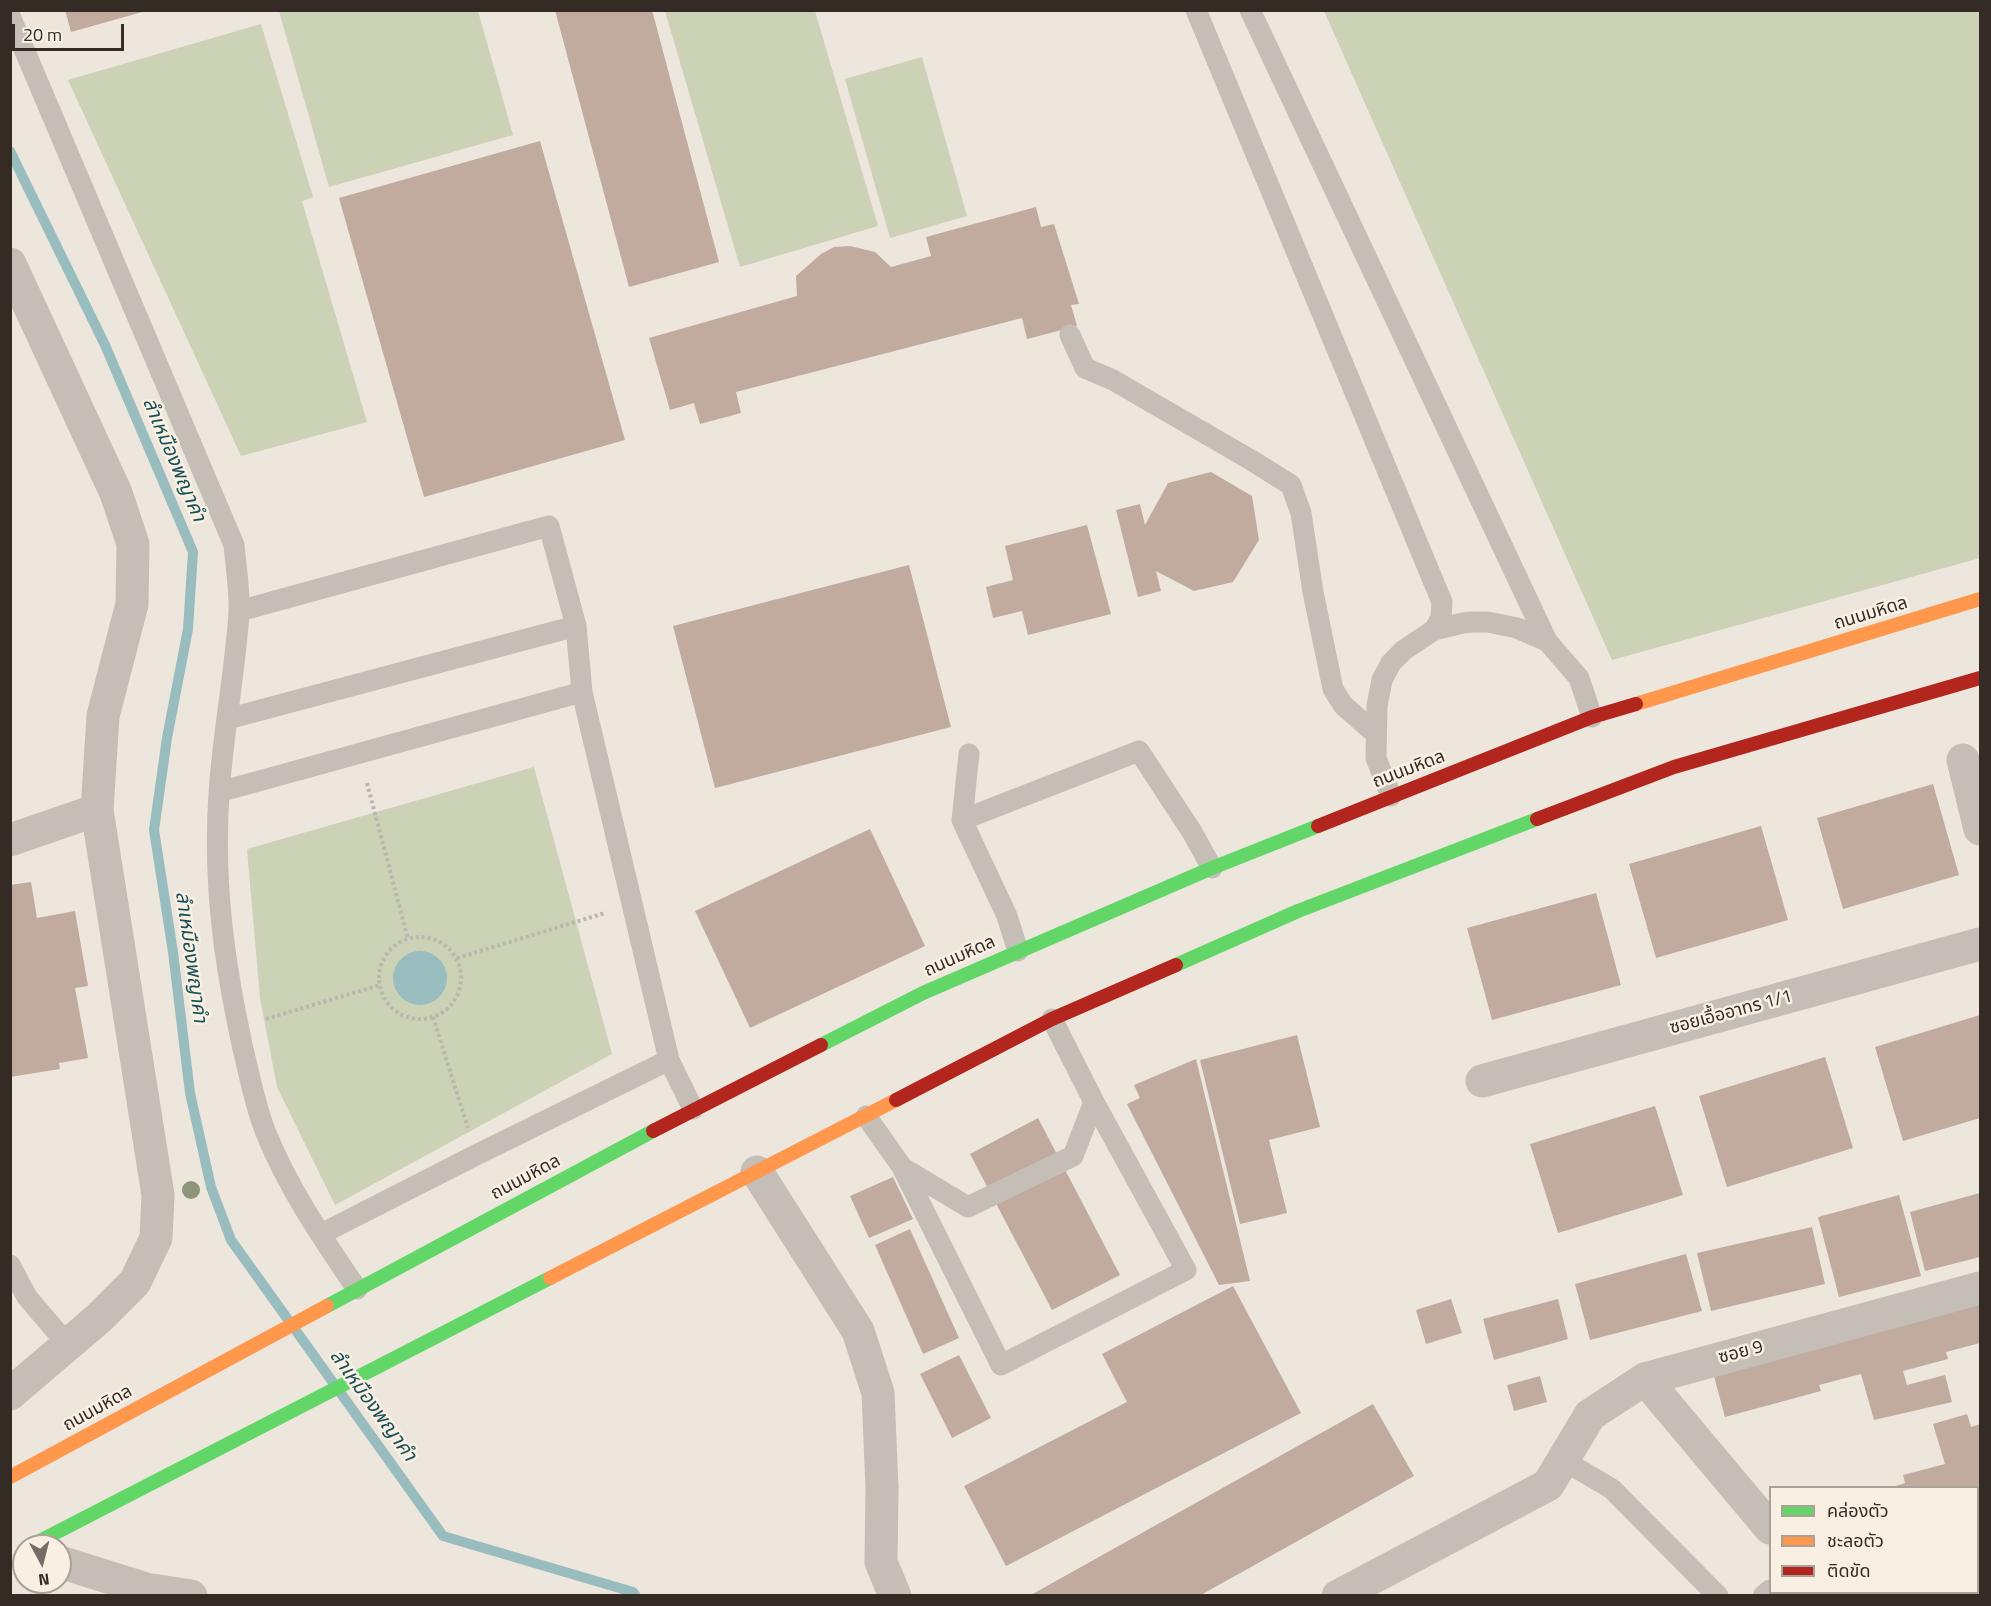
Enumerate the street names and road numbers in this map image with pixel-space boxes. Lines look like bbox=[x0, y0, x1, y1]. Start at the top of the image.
street label: ถนนมหิดล bbox=[1832, 593, 1910, 635]
street label: ถนนมหิดล bbox=[1370, 746, 1448, 794]
street label: ถนนมหิดล bbox=[921, 932, 999, 982]
street label: ซอยเอื้ออาทร 1/1 bbox=[1667, 986, 1795, 1040]
street label: ถนนมหิดล bbox=[487, 1151, 565, 1205]
street label: ซอย 9 bbox=[1716, 1337, 1766, 1369]
street label: ถนนมหิดล bbox=[60, 1381, 136, 1437]

